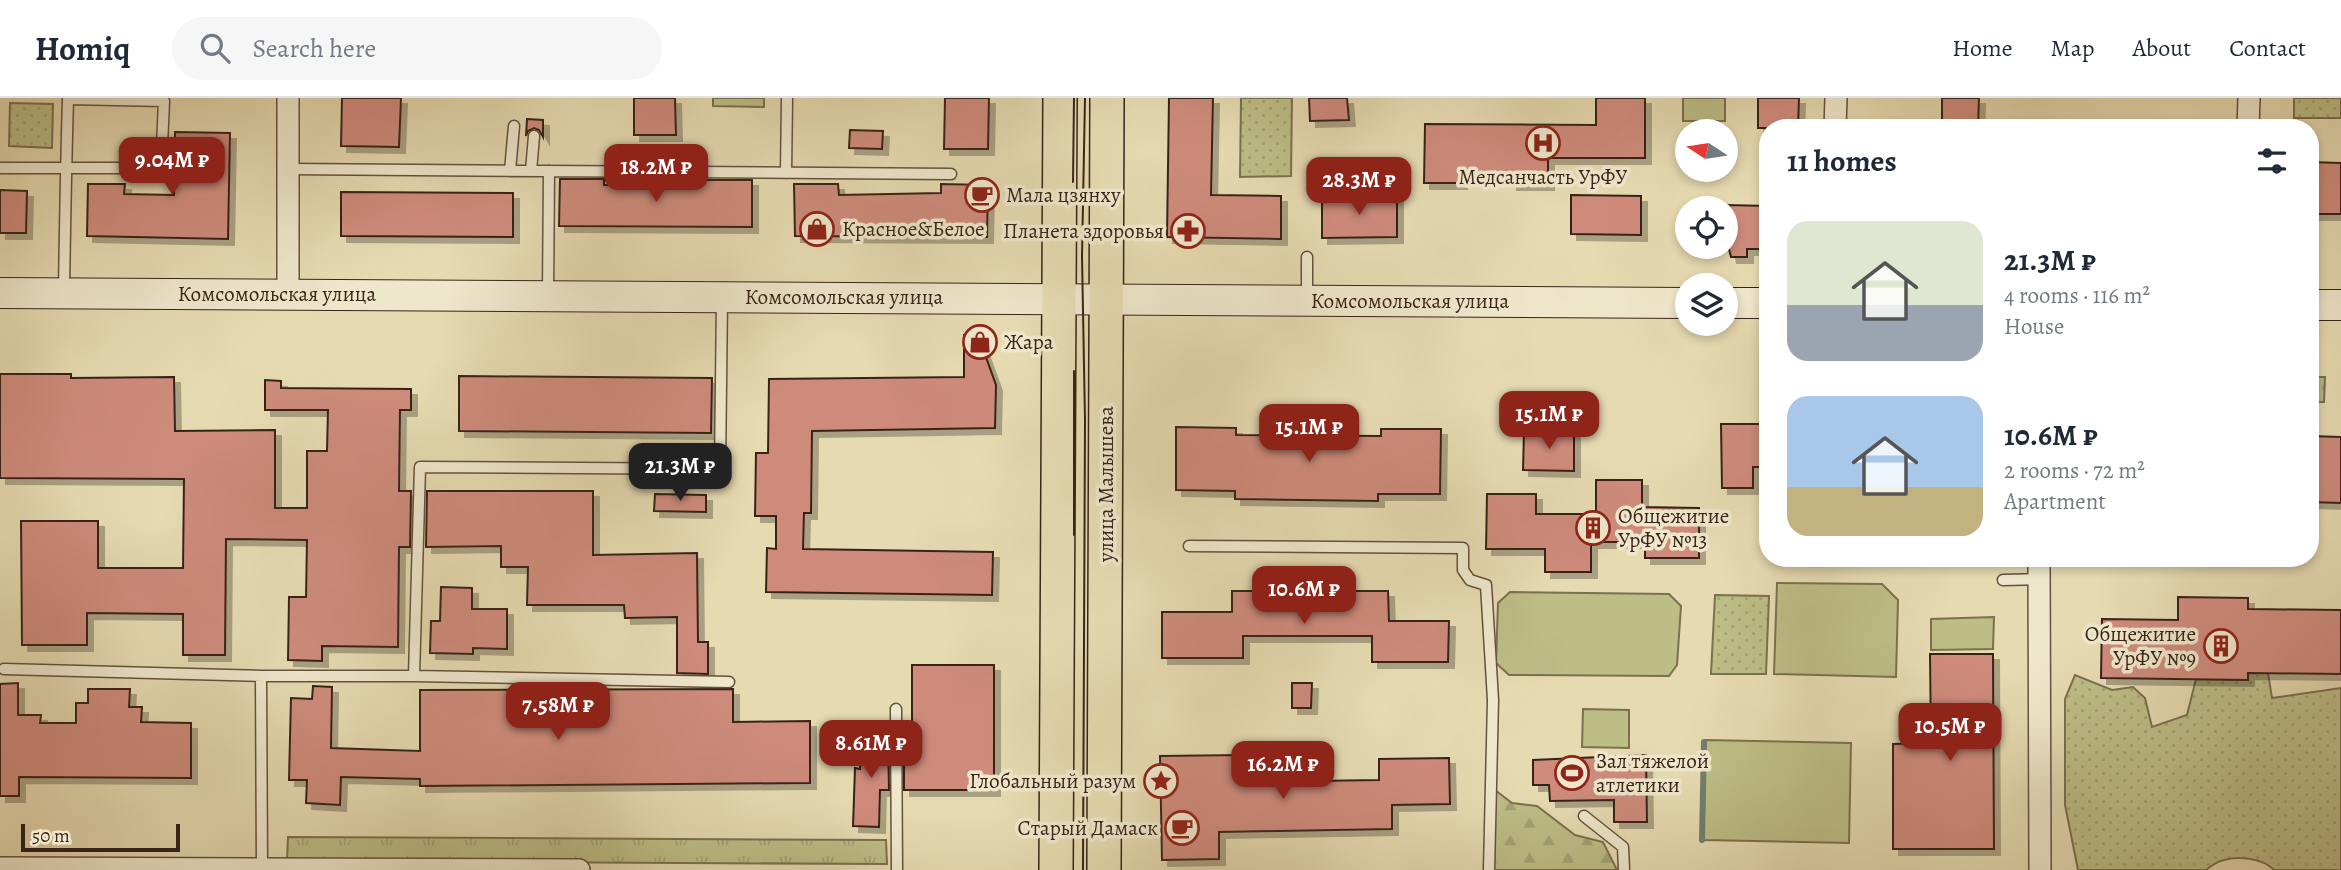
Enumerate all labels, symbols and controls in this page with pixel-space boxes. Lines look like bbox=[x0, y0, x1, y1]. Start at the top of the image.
search box bbox=[172, 17, 662, 80]
text: Homiq bbox=[35, 26, 130, 71]
icon: search bbox=[196, 29, 234, 67]
text: Search here bbox=[252, 31, 376, 66]
text: Home bbox=[1952, 32, 2013, 64]
text: Map bbox=[2051, 32, 2095, 64]
text: About bbox=[2133, 32, 2191, 64]
text: Contact bbox=[2229, 32, 2306, 64]
north arrow bbox=[1675, 119, 1738, 182]
map controls bbox=[1675, 119, 1738, 336]
hospital icon: Медсанчасть УрФУ bbox=[1524, 124, 1562, 162]
pin: 9.04M ₽ bbox=[107, 138, 237, 197]
text: 11 homes bbox=[1787, 141, 1897, 181]
icon: filters bbox=[2253, 142, 2291, 180]
text: 9.04M ₽ bbox=[135, 144, 209, 175]
pin: 18.2M ₽ bbox=[591, 144, 721, 204]
text: 18.2M ₽ bbox=[620, 151, 692, 182]
pin: 28.3M ₽ bbox=[1294, 158, 1424, 217]
place label: Медсанчасть УрФУ bbox=[1459, 163, 1627, 191]
text: 28.3M ₽ bbox=[1322, 164, 1396, 195]
cafe icon: Мала цзянху bbox=[963, 176, 1001, 214]
place label: Мала цзянху bbox=[1006, 181, 1121, 209]
button: locate bbox=[1675, 196, 1738, 259]
shop icon: Красное&Белое bbox=[798, 210, 836, 248]
pharmacy icon: Планета здоровья bbox=[1169, 212, 1207, 250]
place label: Красное&Белое bbox=[842, 215, 985, 243]
place label: Планета здоровья bbox=[1003, 217, 1164, 245]
text: 21.3M ₽ bbox=[2004, 240, 2096, 280]
icon: home bbox=[1843, 249, 1927, 333]
button: layers bbox=[1675, 273, 1738, 336]
street label: Комсомольская улица bbox=[178, 280, 376, 308]
text: 4 rooms · 116 m² bbox=[2004, 280, 2150, 311]
street label: Комсомольская улица bbox=[745, 283, 943, 311]
street label: Комсомольская улица bbox=[1311, 287, 1509, 315]
text: House bbox=[2004, 311, 2064, 342]
shop icon: Жара bbox=[961, 323, 999, 361]
place label: Жара bbox=[1004, 328, 1054, 356]
pin: 15.1M ₽ bbox=[1484, 392, 1614, 451]
text: 15.1M ₽ bbox=[1515, 398, 1583, 429]
pin: 15.1M ₽ bbox=[1244, 404, 1374, 464]
street label: улица Малышева bbox=[1092, 406, 1120, 563]
text: 15.1M ₽ bbox=[1275, 411, 1343, 442]
text: 10.6M ₽ bbox=[2004, 415, 2098, 455]
icon: home bbox=[1843, 424, 1927, 508]
pin: 21.3M ₽ bbox=[615, 444, 745, 503]
text: 21.3M ₽ bbox=[645, 450, 715, 481]
text: 2 rooms · 72 m² bbox=[2004, 455, 2145, 486]
text: Apartment bbox=[2004, 486, 2106, 517]
place label: Общежитие УрФУ №13 bbox=[1618, 502, 1729, 554]
building icon: Общежитие УрФУ №13 bbox=[1574, 509, 1612, 547]
pin: 10.6M ₽ bbox=[1239, 566, 1369, 626]
text: 10.6M ₽ bbox=[1268, 573, 1340, 604]
place label: Общежитие УрФУ №9 bbox=[2085, 620, 2196, 672]
building icon: Общежитие УрФУ №9 bbox=[2202, 627, 2240, 665]
pin: 7.58M ₽ bbox=[493, 682, 623, 742]
text: 7.58M ₽ bbox=[522, 689, 594, 720]
pin: 10.5M ₽ bbox=[1885, 704, 2015, 763]
text: 10.5M ₽ bbox=[1915, 710, 1985, 741]
pin: 8.61M ₽ bbox=[806, 720, 936, 780]
text: 8.61M ₽ bbox=[835, 727, 907, 758]
pin: 16.2M ₽ bbox=[1218, 742, 1348, 801]
place label: Зал тяжелой атлетики bbox=[1596, 747, 1709, 799]
text: 16.2M ₽ bbox=[1247, 748, 1319, 779]
sports icon: Зал тяжелой атлетики bbox=[1553, 754, 1591, 792]
place icon: Глобальный разум bbox=[1142, 762, 1180, 800]
place label: Глобальный разум bbox=[969, 767, 1136, 795]
cafe icon: Старый Дамаск bbox=[1163, 809, 1201, 847]
place label: Старый Дамаск bbox=[1017, 814, 1158, 842]
scale bar bbox=[21, 821, 180, 853]
text: 50 m bbox=[32, 823, 70, 849]

